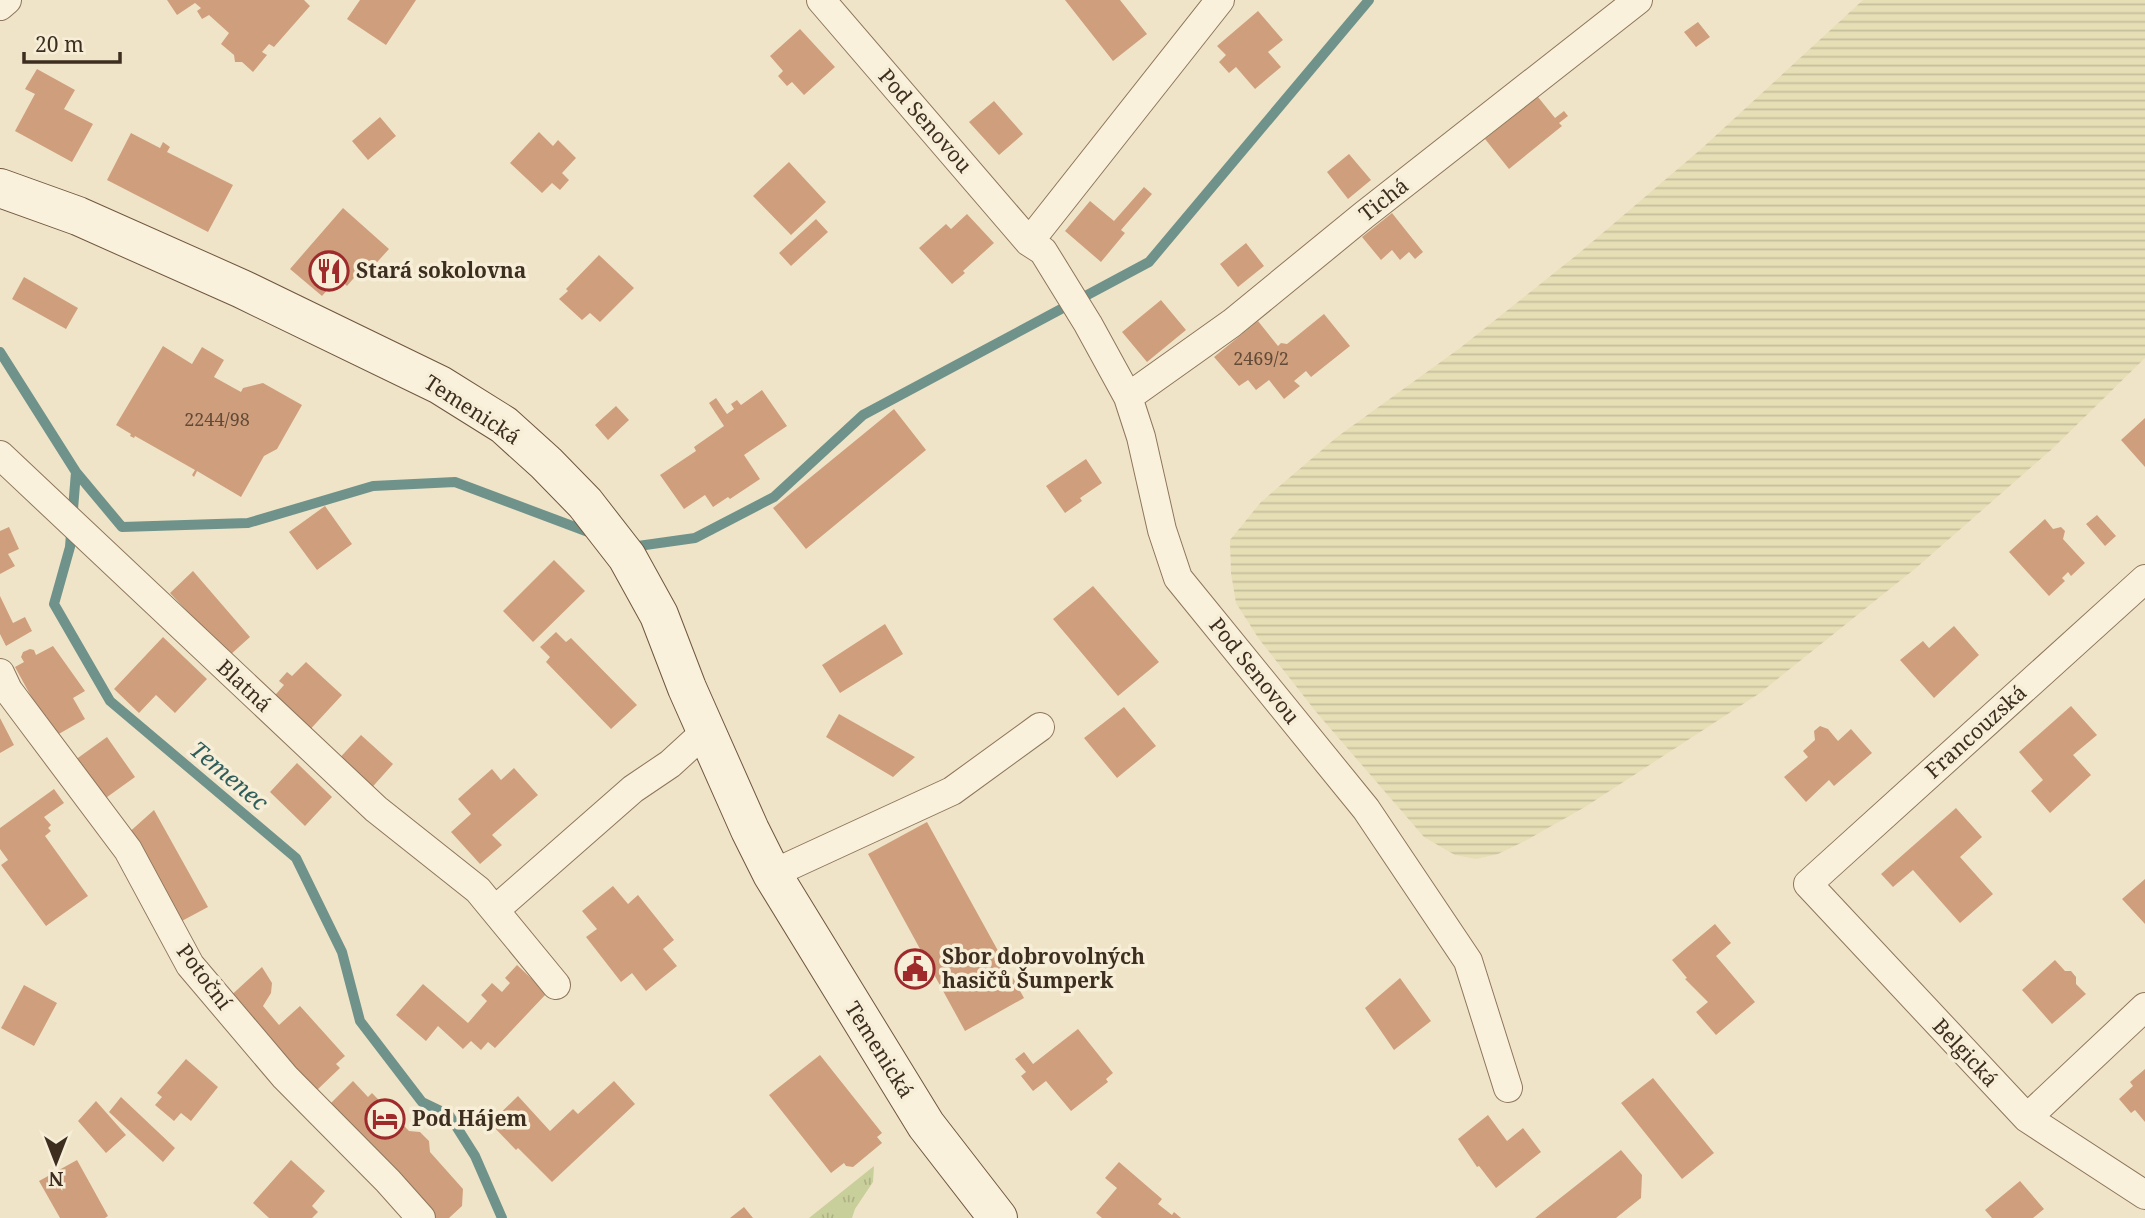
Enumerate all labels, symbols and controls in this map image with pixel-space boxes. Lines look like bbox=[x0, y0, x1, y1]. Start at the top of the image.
scale bar bbox=[24, 21, 121, 65]
text: 20 m bbox=[35, 30, 84, 58]
street label: Pod Senovou bbox=[873, 62, 979, 178]
street label: Tichá bbox=[1353, 171, 1414, 227]
restaurant icon: Stará sokolovna bbox=[308, 250, 350, 292]
place label: Stará sokolovna bbox=[356, 256, 526, 284]
house number: 2469/2 bbox=[1233, 346, 1289, 370]
street label: Temenická bbox=[419, 368, 526, 451]
house number: 2244/98 bbox=[184, 407, 250, 431]
street label: Pod Senovou bbox=[1203, 611, 1306, 729]
street label: Blatná bbox=[211, 653, 278, 718]
street label: Francouzská bbox=[1919, 678, 2032, 784]
water label: Temenec bbox=[184, 733, 276, 818]
street label: Potoční bbox=[171, 938, 239, 1015]
place label: Sbor dobrovolných hasičů Šumperk bbox=[942, 942, 1145, 994]
public building icon: Sbor dobrovolných hasičů Šumperk bbox=[894, 948, 936, 990]
street label: Temenická bbox=[839, 996, 921, 1103]
street label: Belgická bbox=[1927, 1012, 2005, 1093]
hotel icon: Pod Hájem bbox=[364, 1098, 406, 1140]
place label: Pod Hájem bbox=[412, 1104, 527, 1132]
north arrow bbox=[21, 1127, 91, 1197]
text: N bbox=[48, 1166, 63, 1192]

